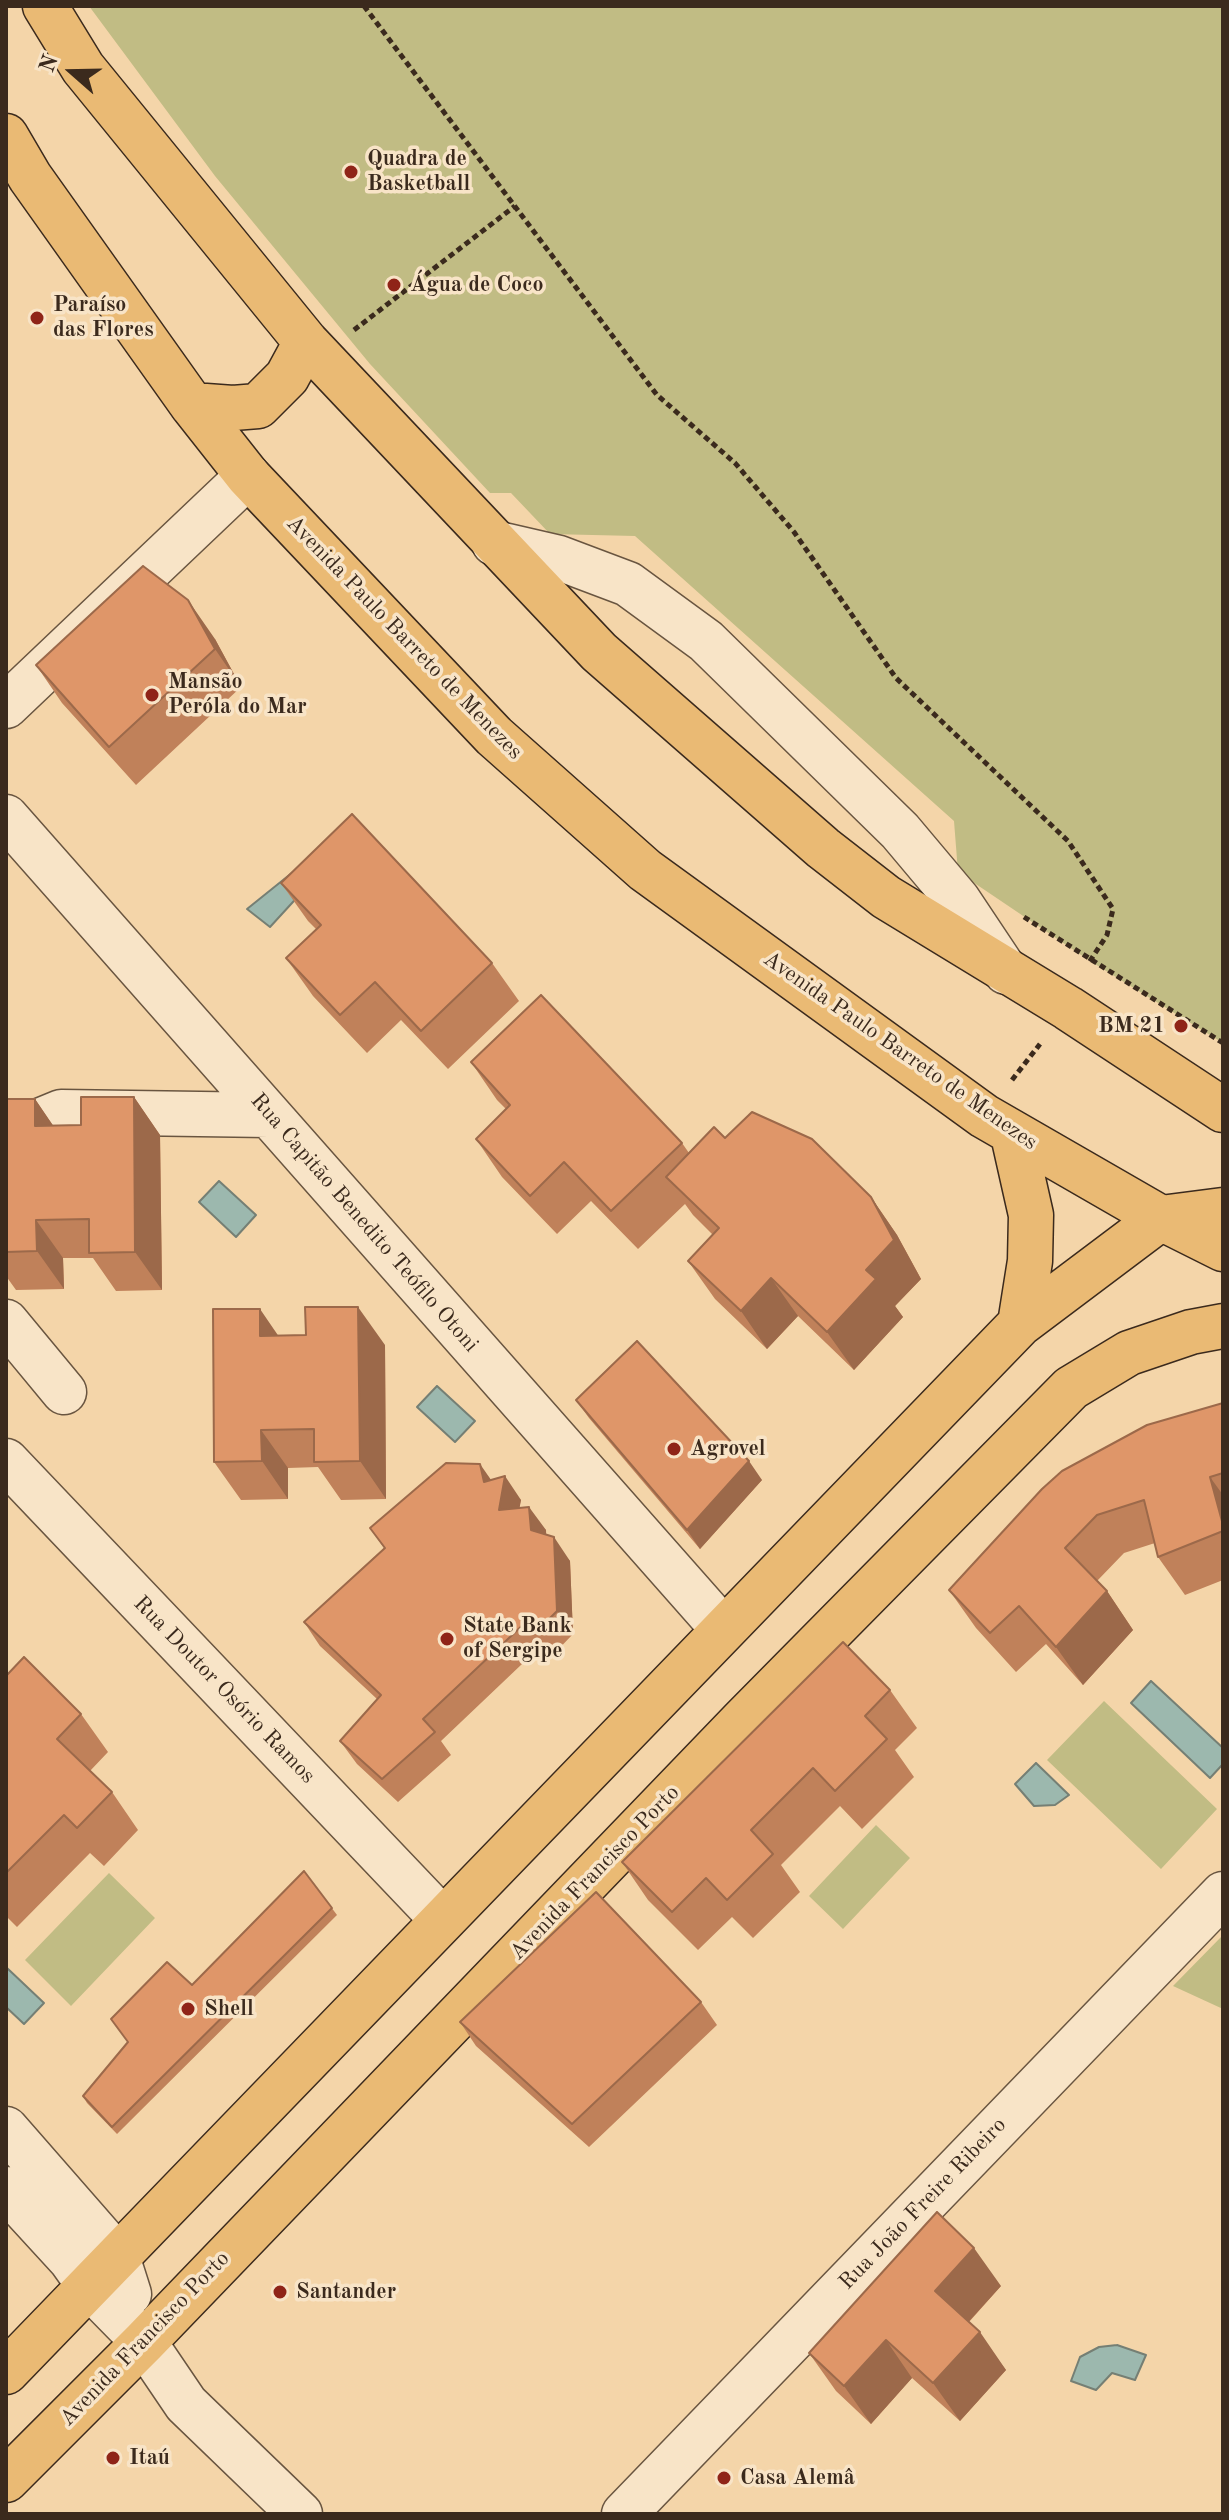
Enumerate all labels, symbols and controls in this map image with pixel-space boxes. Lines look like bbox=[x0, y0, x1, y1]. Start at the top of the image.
north arrow bbox=[32, 32, 112, 112]
text: N bbox=[36, 52, 63, 75]
place label: Quadra de Basketball bbox=[367, 146, 470, 198]
marker: Quadra de Basketball bbox=[342, 163, 360, 181]
place label: Água de Coco bbox=[410, 272, 544, 298]
marker: Água de Coco bbox=[385, 276, 403, 294]
place label: Paraíso das Flores bbox=[53, 292, 154, 344]
marker: Paraíso das Flores bbox=[28, 309, 46, 327]
street label: Avenida Paulo Barreto de Menezes bbox=[280, 511, 528, 765]
place label: Mansão Peróla do Mar bbox=[168, 669, 307, 720]
marker: Mansão Peróla do Mar bbox=[143, 686, 161, 704]
street label: Avenida Paulo Barreto de Menezes bbox=[758, 946, 1042, 1156]
place label: BM 21 bbox=[1098, 1013, 1165, 1039]
marker: BM 21 bbox=[1172, 1017, 1190, 1035]
street label: Rua Capitão Benedito Teófilo Otoni bbox=[244, 1088, 484, 1358]
place label: Agrovel bbox=[690, 1436, 766, 1462]
marker: Agrovel bbox=[665, 1440, 683, 1458]
street label: Rua Doutor Osório Ramos bbox=[127, 1591, 321, 1789]
place label: State Bank of Sergipe bbox=[463, 1613, 572, 1664]
marker: State Bank of Sergipe bbox=[438, 1630, 456, 1648]
street label: Avenida Francisco Porto bbox=[505, 1780, 685, 1966]
place label: Shell bbox=[204, 1996, 254, 2022]
marker: Shell bbox=[179, 2000, 197, 2018]
street label: Rua João Freire Ribeiro bbox=[834, 2112, 1012, 2296]
street label: Avenida Francisco Porto bbox=[55, 2246, 235, 2432]
place label: Santander bbox=[296, 2279, 396, 2305]
marker: Santander bbox=[271, 2283, 289, 2301]
place label: Itaú bbox=[129, 2445, 170, 2471]
marker: Itaú bbox=[104, 2449, 122, 2467]
place label: Casa Alemâ bbox=[740, 2465, 855, 2491]
marker: Casa Alemâ bbox=[715, 2469, 733, 2487]

